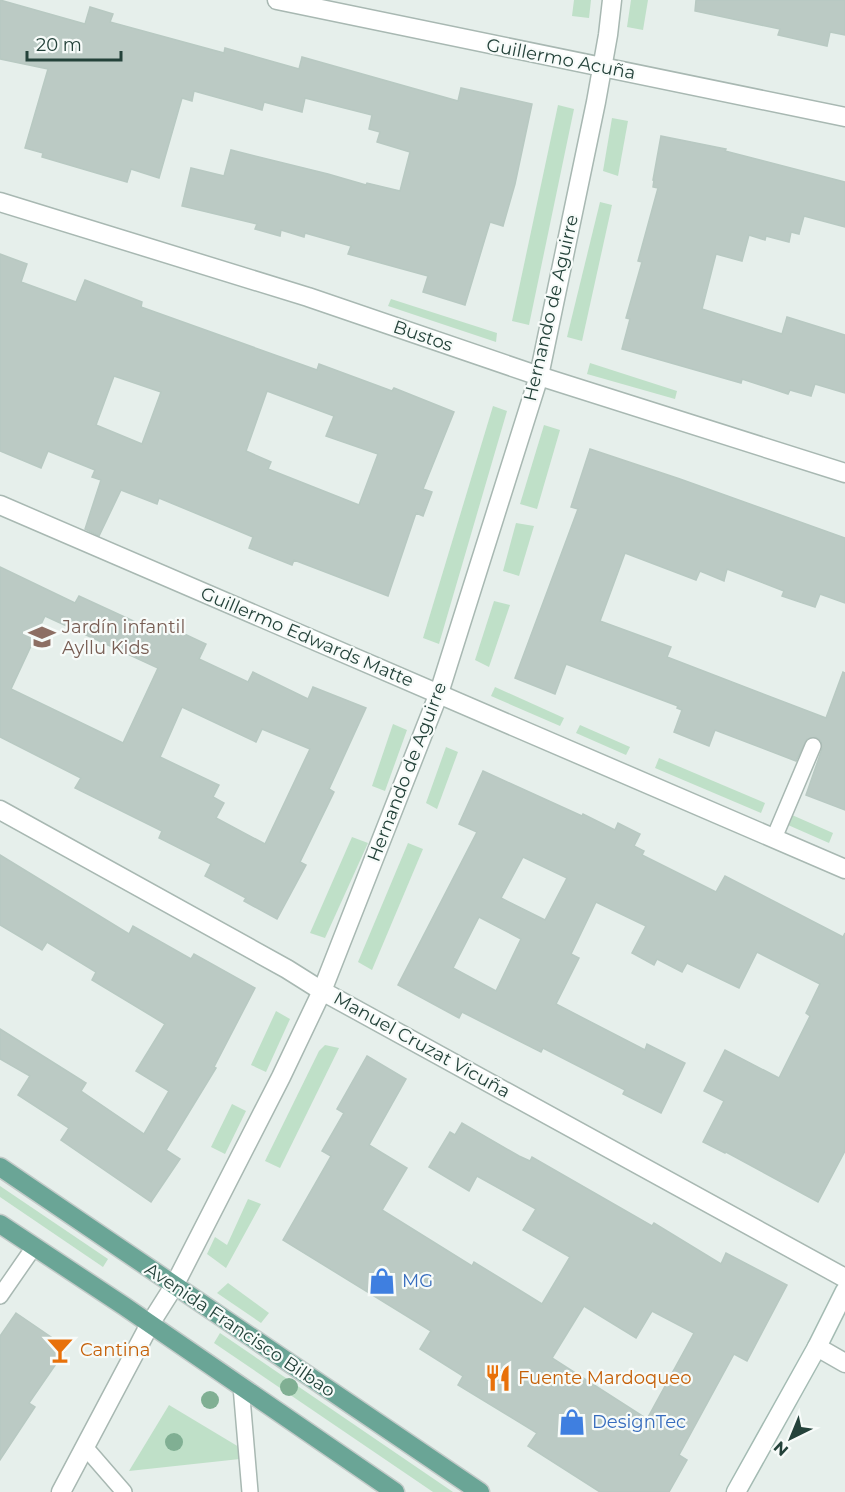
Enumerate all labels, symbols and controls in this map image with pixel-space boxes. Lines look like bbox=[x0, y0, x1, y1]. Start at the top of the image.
scale bar bbox=[27, 24, 122, 62]
text: 20 m bbox=[36, 34, 82, 56]
street label: Guillermo Acuña bbox=[485, 34, 637, 84]
street label: Hernando de Aguirre bbox=[519, 213, 583, 403]
street label: Bustos bbox=[390, 316, 456, 356]
street label: Guillermo Edwards Matte bbox=[197, 582, 417, 692]
place label: Jardín infantil Ayllu Kids bbox=[61, 616, 185, 659]
school or university icon: Jardín infantil Ayllu Kids bbox=[27, 622, 57, 652]
street label: Hernando de Aguirre bbox=[363, 679, 451, 865]
street label: Manuel Cruzat Vicuña bbox=[330, 987, 514, 1103]
street label: Avenida Francisco Bilbao bbox=[141, 1258, 339, 1402]
shop icon: MG bbox=[367, 1266, 397, 1296]
place label: MG bbox=[402, 1270, 433, 1292]
bar icon: Cantina bbox=[45, 1335, 75, 1365]
place label: Cantina bbox=[80, 1339, 150, 1361]
restaurant icon: Fuente Mardoqueo bbox=[483, 1363, 513, 1393]
place label: Fuente Mardoqueo bbox=[518, 1367, 692, 1389]
shop icon: DesignTec bbox=[557, 1407, 587, 1437]
north arrow bbox=[761, 1408, 821, 1468]
place label: DesignTec bbox=[592, 1411, 686, 1433]
text: N bbox=[770, 1437, 792, 1460]

